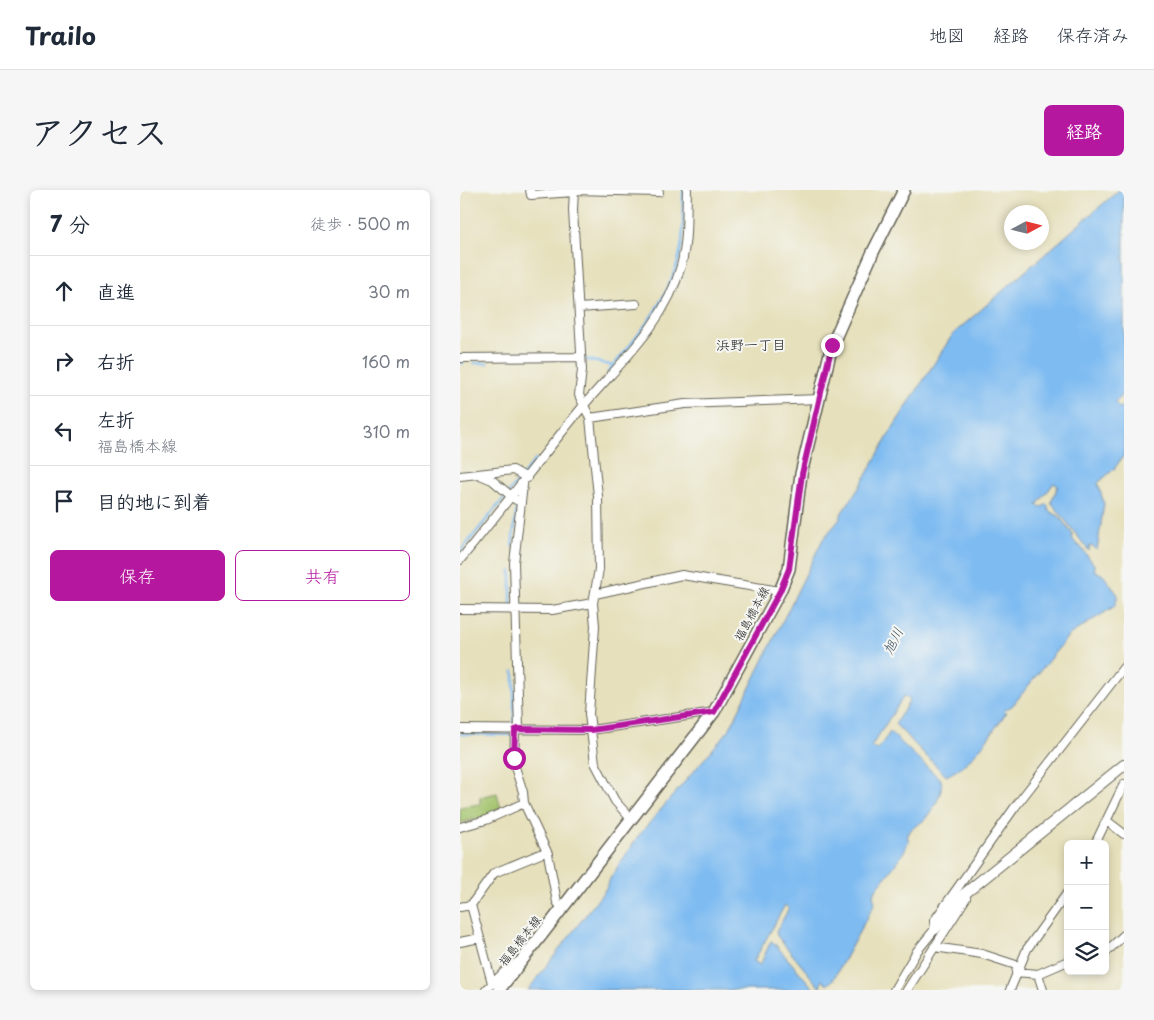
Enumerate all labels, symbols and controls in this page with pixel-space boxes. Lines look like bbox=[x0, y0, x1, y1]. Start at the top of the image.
text: Trailo bbox=[25, 17, 96, 53]
text: 地図 bbox=[929, 21, 965, 48]
text: 経路 bbox=[993, 21, 1029, 48]
text: 保存済み bbox=[1057, 21, 1129, 48]
text: アクセス bbox=[30, 104, 168, 157]
button: 経路 bbox=[1044, 105, 1124, 156]
north arrow bbox=[1004, 205, 1049, 250]
text: 7 分 bbox=[50, 207, 90, 239]
text: 徒歩 · 500 m bbox=[310, 211, 410, 235]
icon: ahead bbox=[50, 277, 78, 305]
text: 直進 bbox=[97, 277, 135, 305]
text: 30 m bbox=[368, 279, 410, 303]
district label: 浜野一丁目 bbox=[716, 334, 786, 355]
route end bbox=[821, 334, 844, 357]
icon: right bbox=[50, 347, 78, 375]
text: 右折 bbox=[97, 347, 135, 375]
text: 160 m bbox=[362, 349, 410, 373]
text: 左折 bbox=[97, 405, 135, 433]
icon: left bbox=[50, 417, 78, 445]
text: 310 m bbox=[362, 419, 410, 443]
text: 福島橋本線 bbox=[97, 433, 177, 457]
icon: arrive bbox=[50, 487, 78, 515]
text: 目的地に到着 bbox=[97, 487, 211, 515]
button: 保存 bbox=[50, 550, 225, 601]
button: 共有 bbox=[235, 550, 410, 601]
street label: 福島橋本線 bbox=[729, 583, 773, 644]
water label: 旭川 bbox=[877, 624, 908, 658]
route start bbox=[503, 747, 526, 770]
map controls bbox=[1064, 840, 1109, 975]
button: + bbox=[1064, 840, 1109, 885]
button: − bbox=[1064, 885, 1109, 930]
street label: 福島橋本線 bbox=[494, 911, 545, 970]
button: layers bbox=[1064, 930, 1109, 975]

